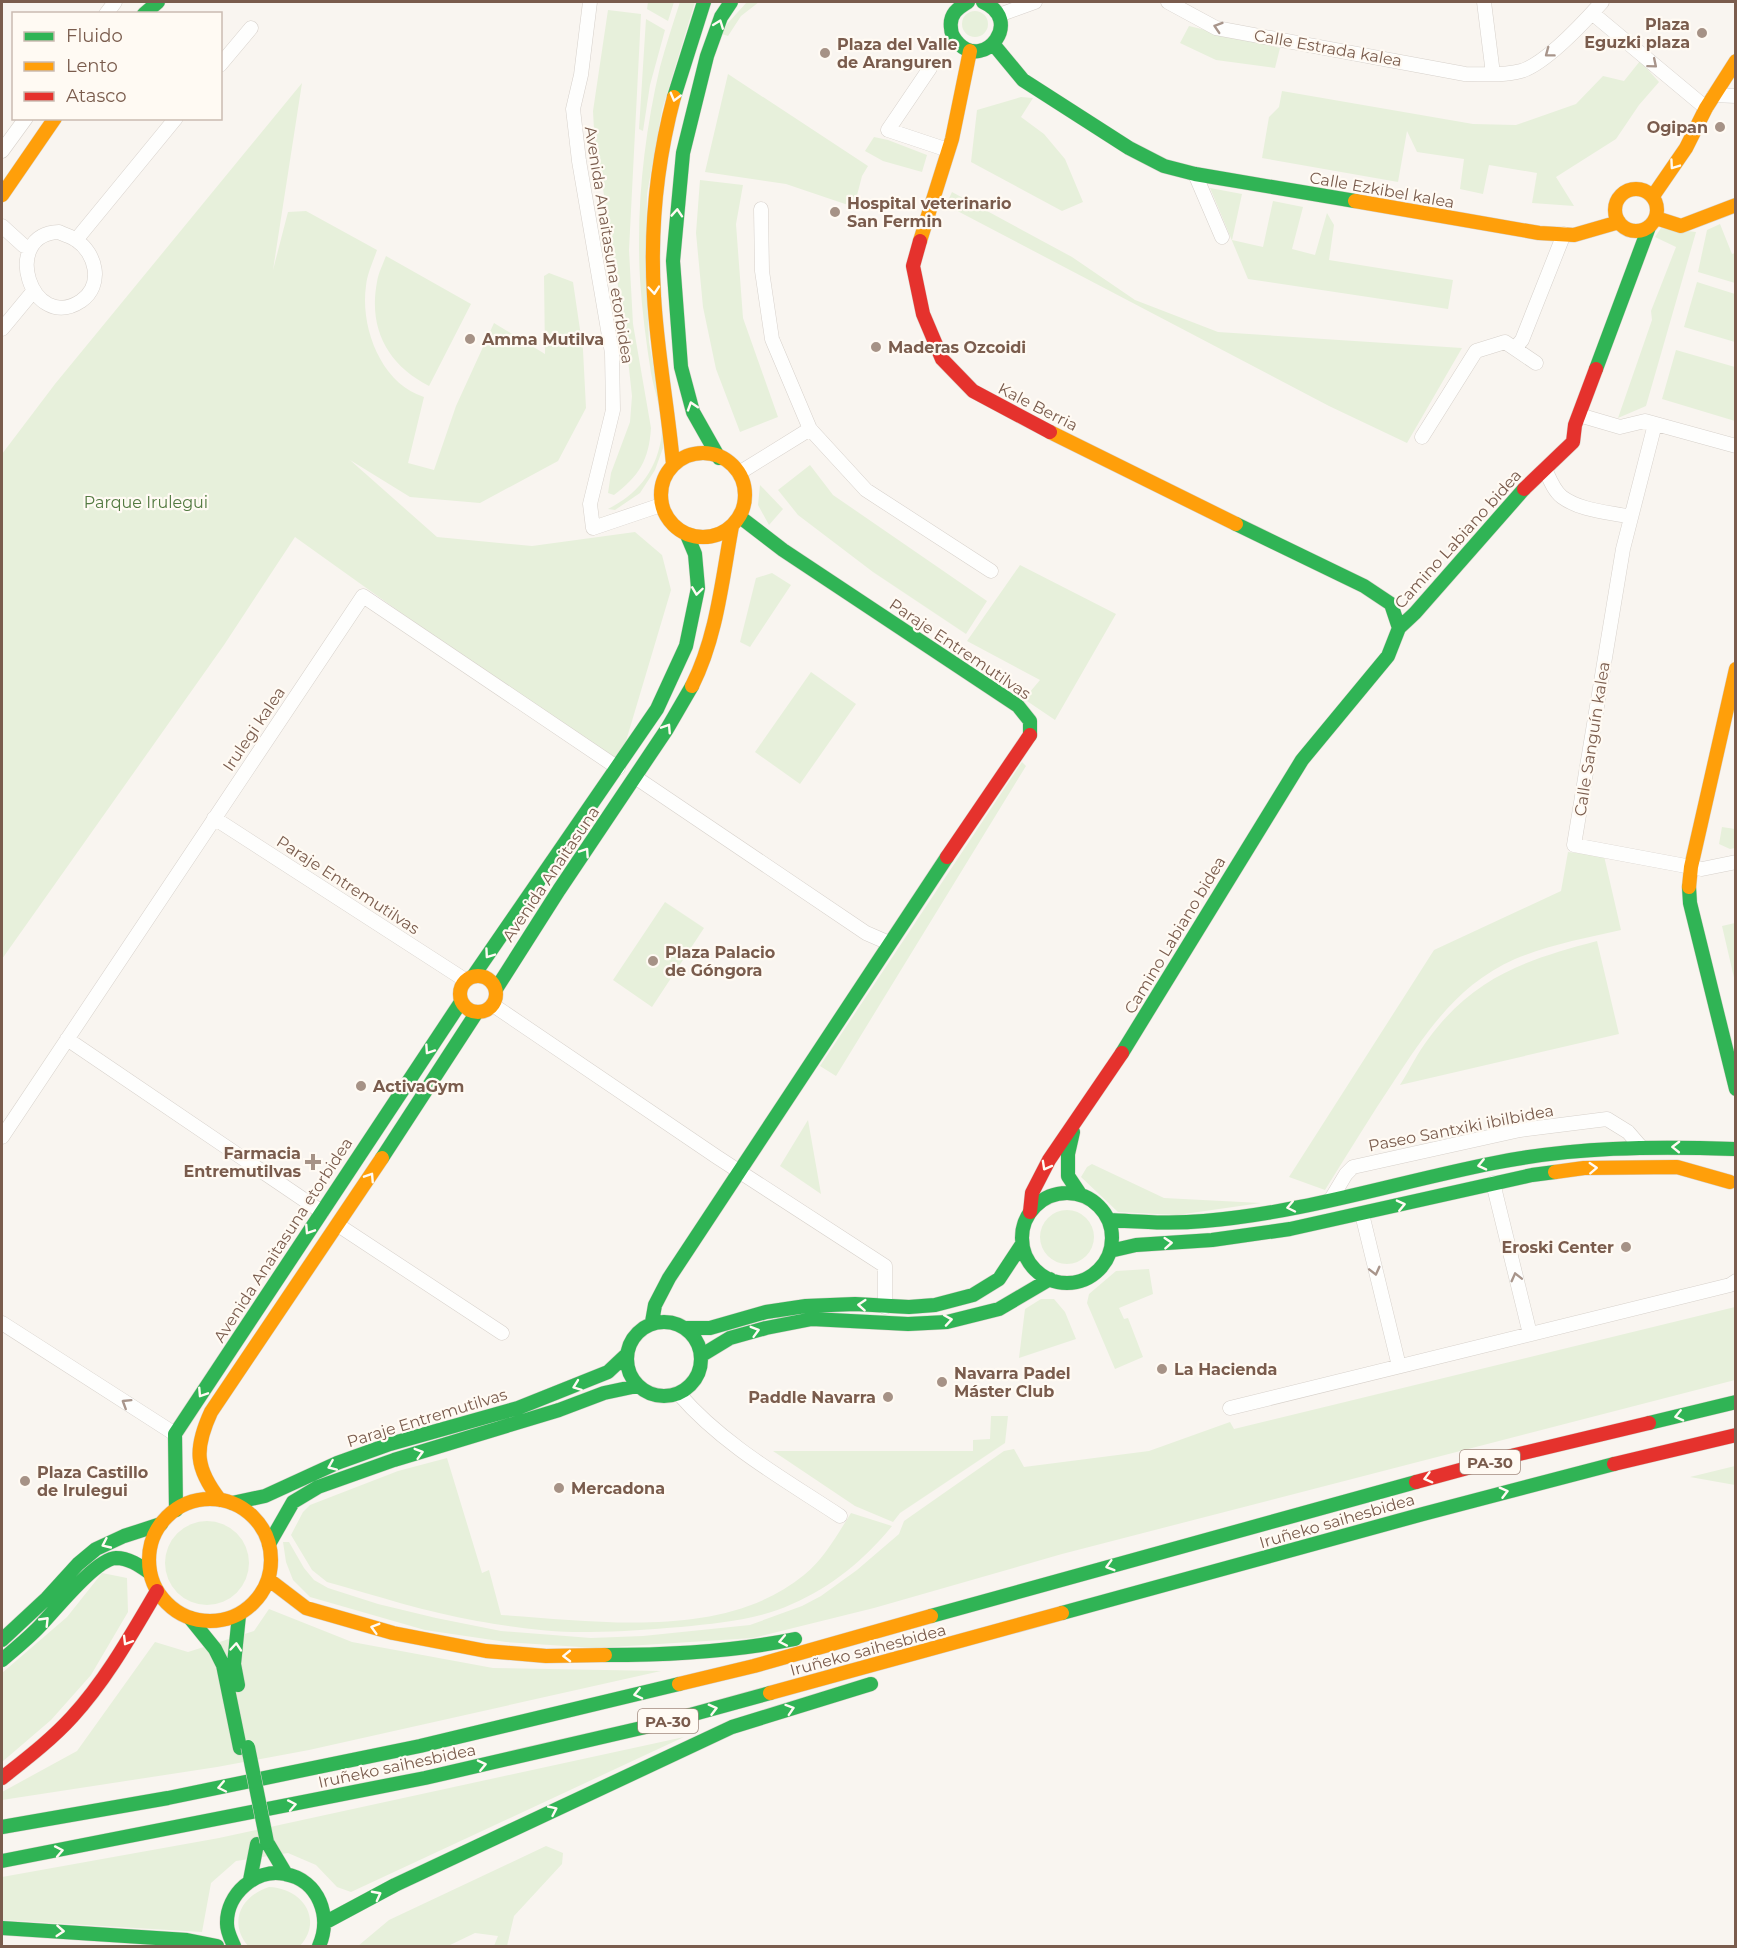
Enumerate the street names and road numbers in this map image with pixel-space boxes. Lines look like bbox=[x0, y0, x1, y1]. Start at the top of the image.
street label: Calle Estrada kalea bbox=[1253, 26, 1403, 70]
street label: Avenida Anaitasuna etorbidea bbox=[581, 125, 637, 365]
street label: Calle Ezkibel kalea bbox=[1308, 168, 1456, 212]
street label: Kale Berria bbox=[995, 379, 1081, 435]
street label: Camino Labiano bidea bbox=[1391, 466, 1525, 612]
street label: Paraje Entremutilvas bbox=[886, 595, 1034, 704]
street label: Calle Sanguín kalea bbox=[1570, 660, 1614, 818]
street label: Irulegi kalea bbox=[219, 683, 289, 775]
street label: Avenida Anaitasuna bbox=[499, 803, 603, 945]
street label: Paraje Entremutilvas bbox=[273, 832, 423, 938]
street label: Camino Labiano bidea bbox=[1120, 853, 1230, 1017]
street label: Paseo Santxiki ibilbidea bbox=[1367, 1101, 1555, 1155]
street label: Avenida Anaitasuna etorbidea bbox=[210, 1134, 356, 1346]
street label: Paraje Entremutilvas bbox=[345, 1385, 510, 1451]
road number: PA-30 bbox=[1460, 1450, 1520, 1474]
street label: Iruñeko saihesbidea bbox=[1257, 1490, 1417, 1552]
street label: Iruñeko saihesbidea bbox=[788, 1620, 948, 1680]
road number: PA-30 bbox=[638, 1709, 698, 1733]
street label: Iruñeko saihesbidea bbox=[316, 1740, 478, 1792]

